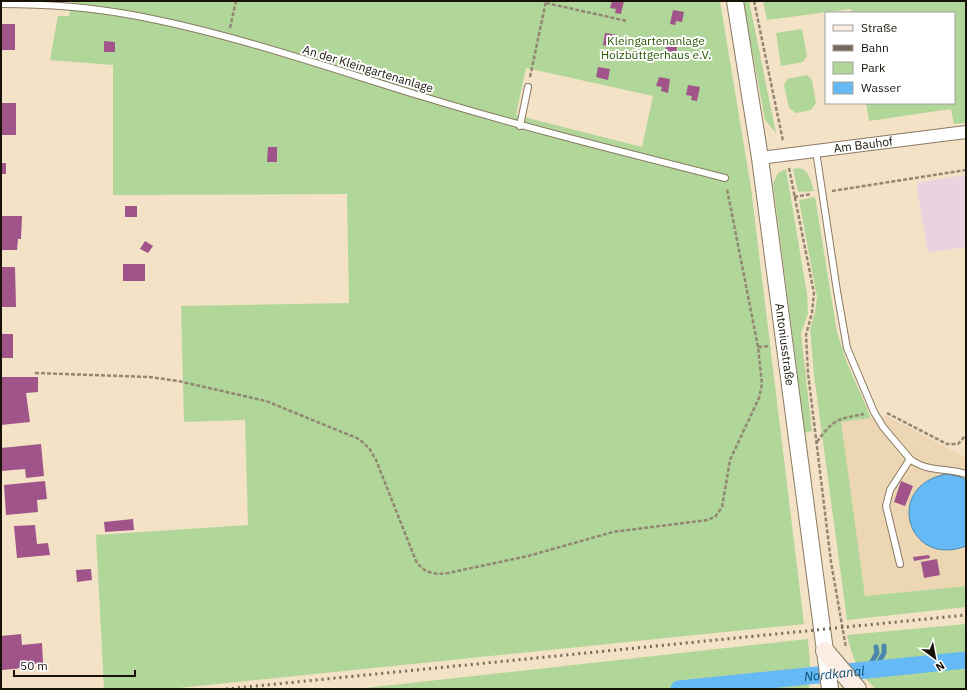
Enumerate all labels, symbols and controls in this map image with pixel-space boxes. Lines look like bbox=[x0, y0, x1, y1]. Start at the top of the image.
legend bbox=[825, 12, 955, 104]
text: Straße bbox=[861, 20, 898, 35]
park label: Kleingartenanlage Holzbüttgerhaus e.V. bbox=[601, 33, 711, 62]
text: Bahn bbox=[861, 40, 889, 55]
street label: An der Kleingartenanlage bbox=[301, 41, 436, 96]
text: Park bbox=[861, 60, 886, 75]
text: Wasser bbox=[861, 80, 901, 95]
street label: Am Bauhof bbox=[833, 133, 894, 156]
street label: Antoniusstraße bbox=[772, 302, 798, 387]
north arrow bbox=[915, 638, 955, 678]
scale bar bbox=[14, 652, 135, 678]
text: 50 m bbox=[20, 658, 48, 673]
text: N bbox=[933, 658, 947, 675]
water label: Nordkanal bbox=[803, 662, 866, 685]

